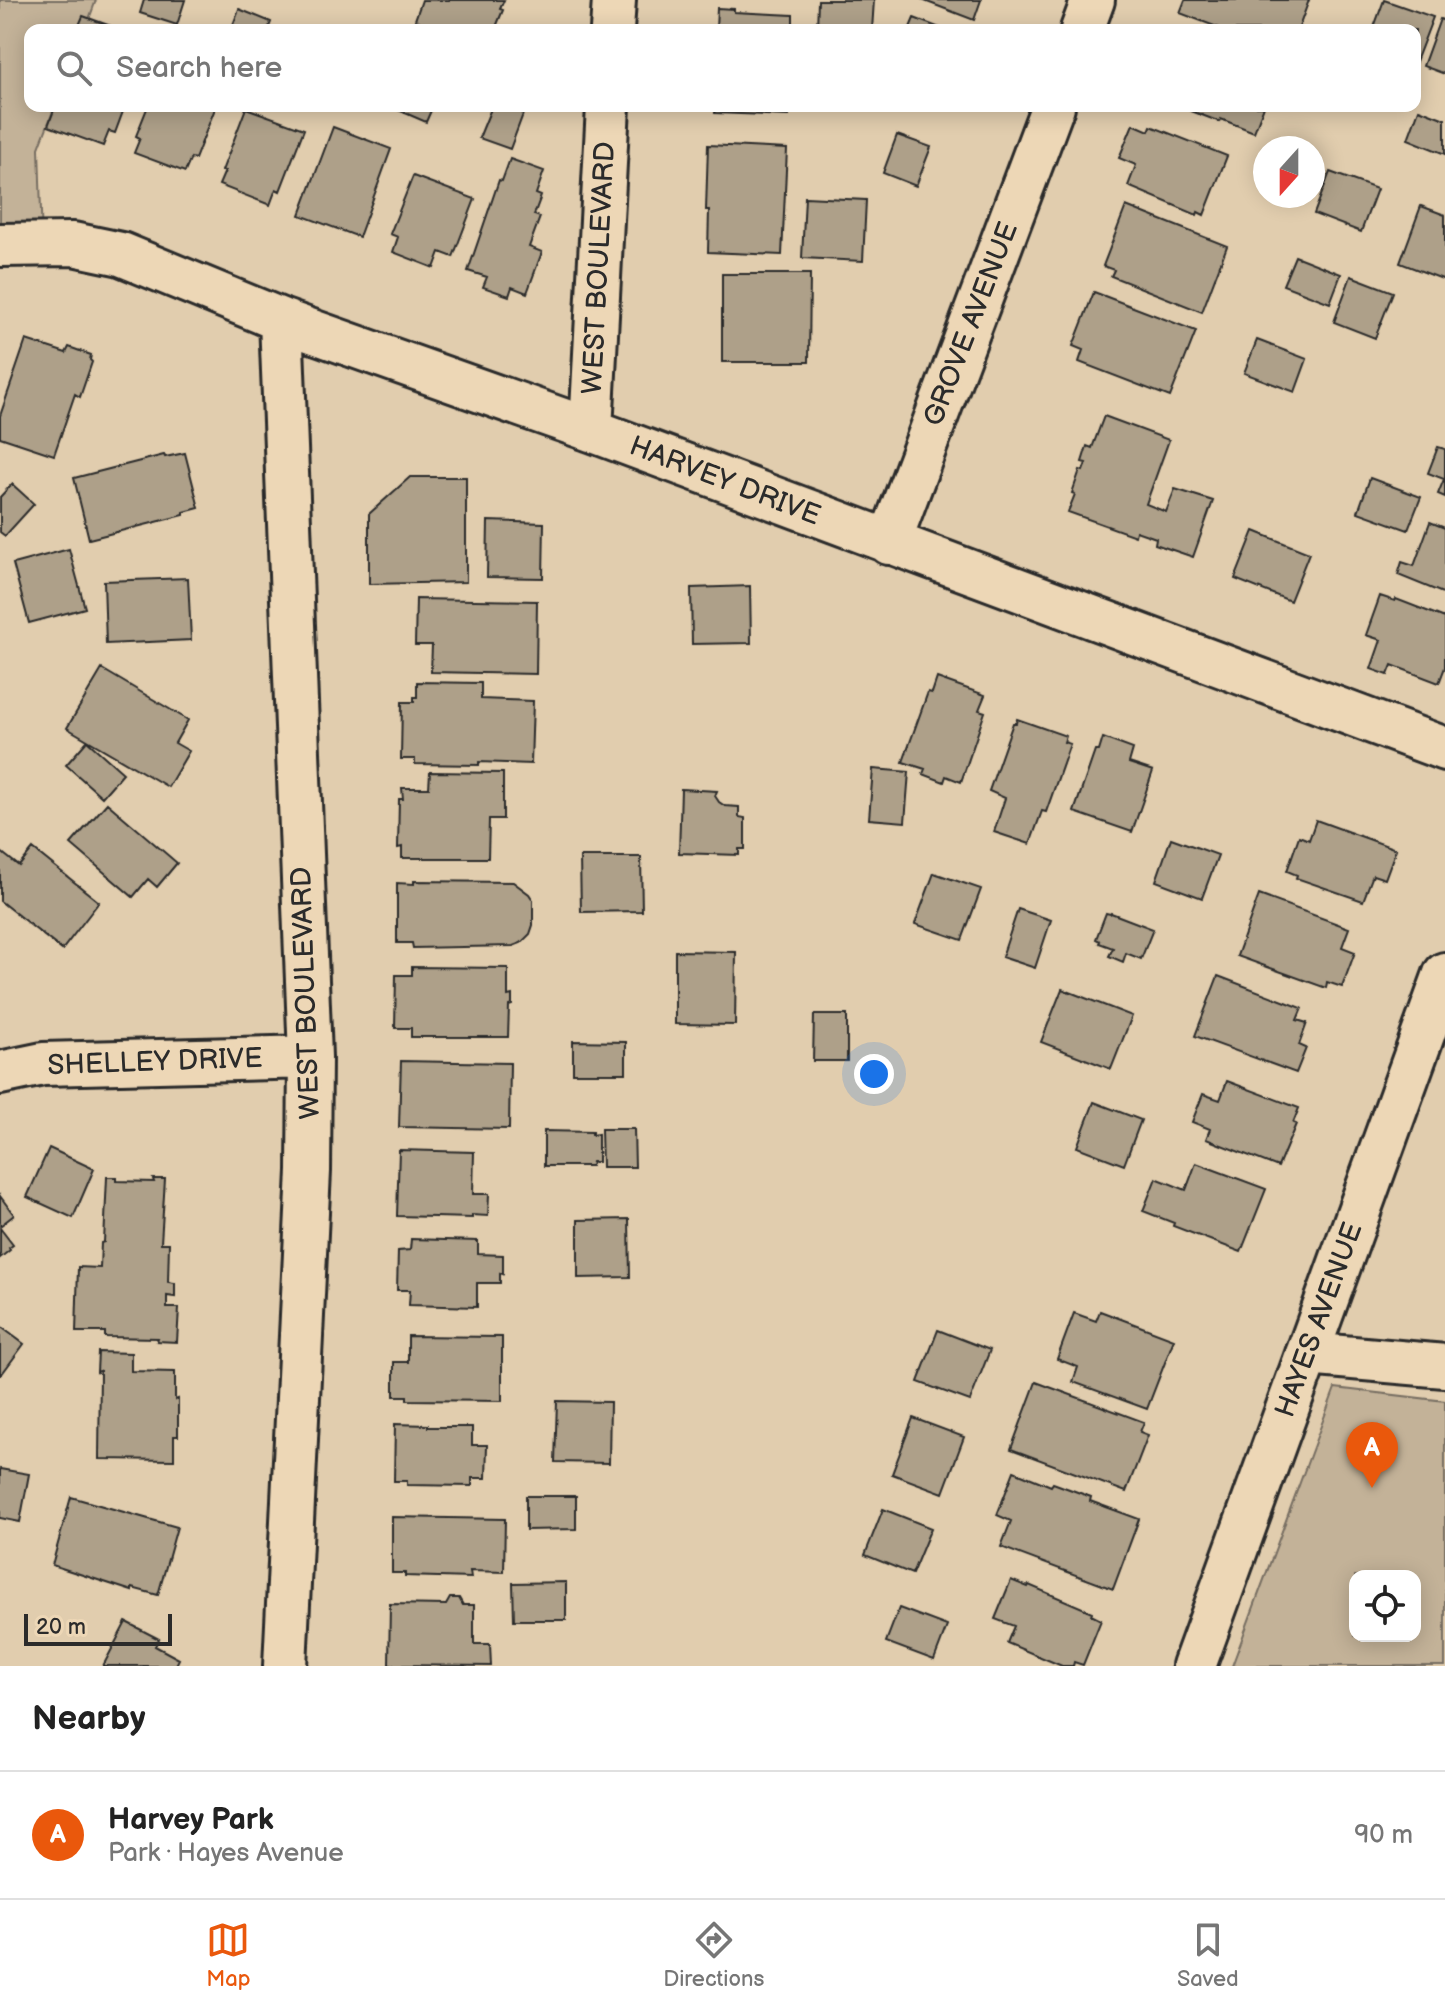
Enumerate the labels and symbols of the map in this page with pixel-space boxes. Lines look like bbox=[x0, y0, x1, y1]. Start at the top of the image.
north arrow bbox=[1253, 136, 1325, 208]
street label: WEST BOULEVARD bbox=[576, 141, 622, 395]
street label: GROVE AVENUE bbox=[917, 217, 1025, 431]
street label: HARVEY DRIVE bbox=[625, 429, 825, 533]
street label: WEST BOULEVARD bbox=[285, 866, 327, 1120]
street label: SHELLEY DRIVE bbox=[47, 1042, 263, 1082]
your location bbox=[854, 1054, 894, 1094]
street label: HAYES AVENUE bbox=[1268, 1218, 1370, 1422]
pin: A bbox=[1346, 1422, 1398, 1488]
scale bar bbox=[24, 1610, 172, 1646]

